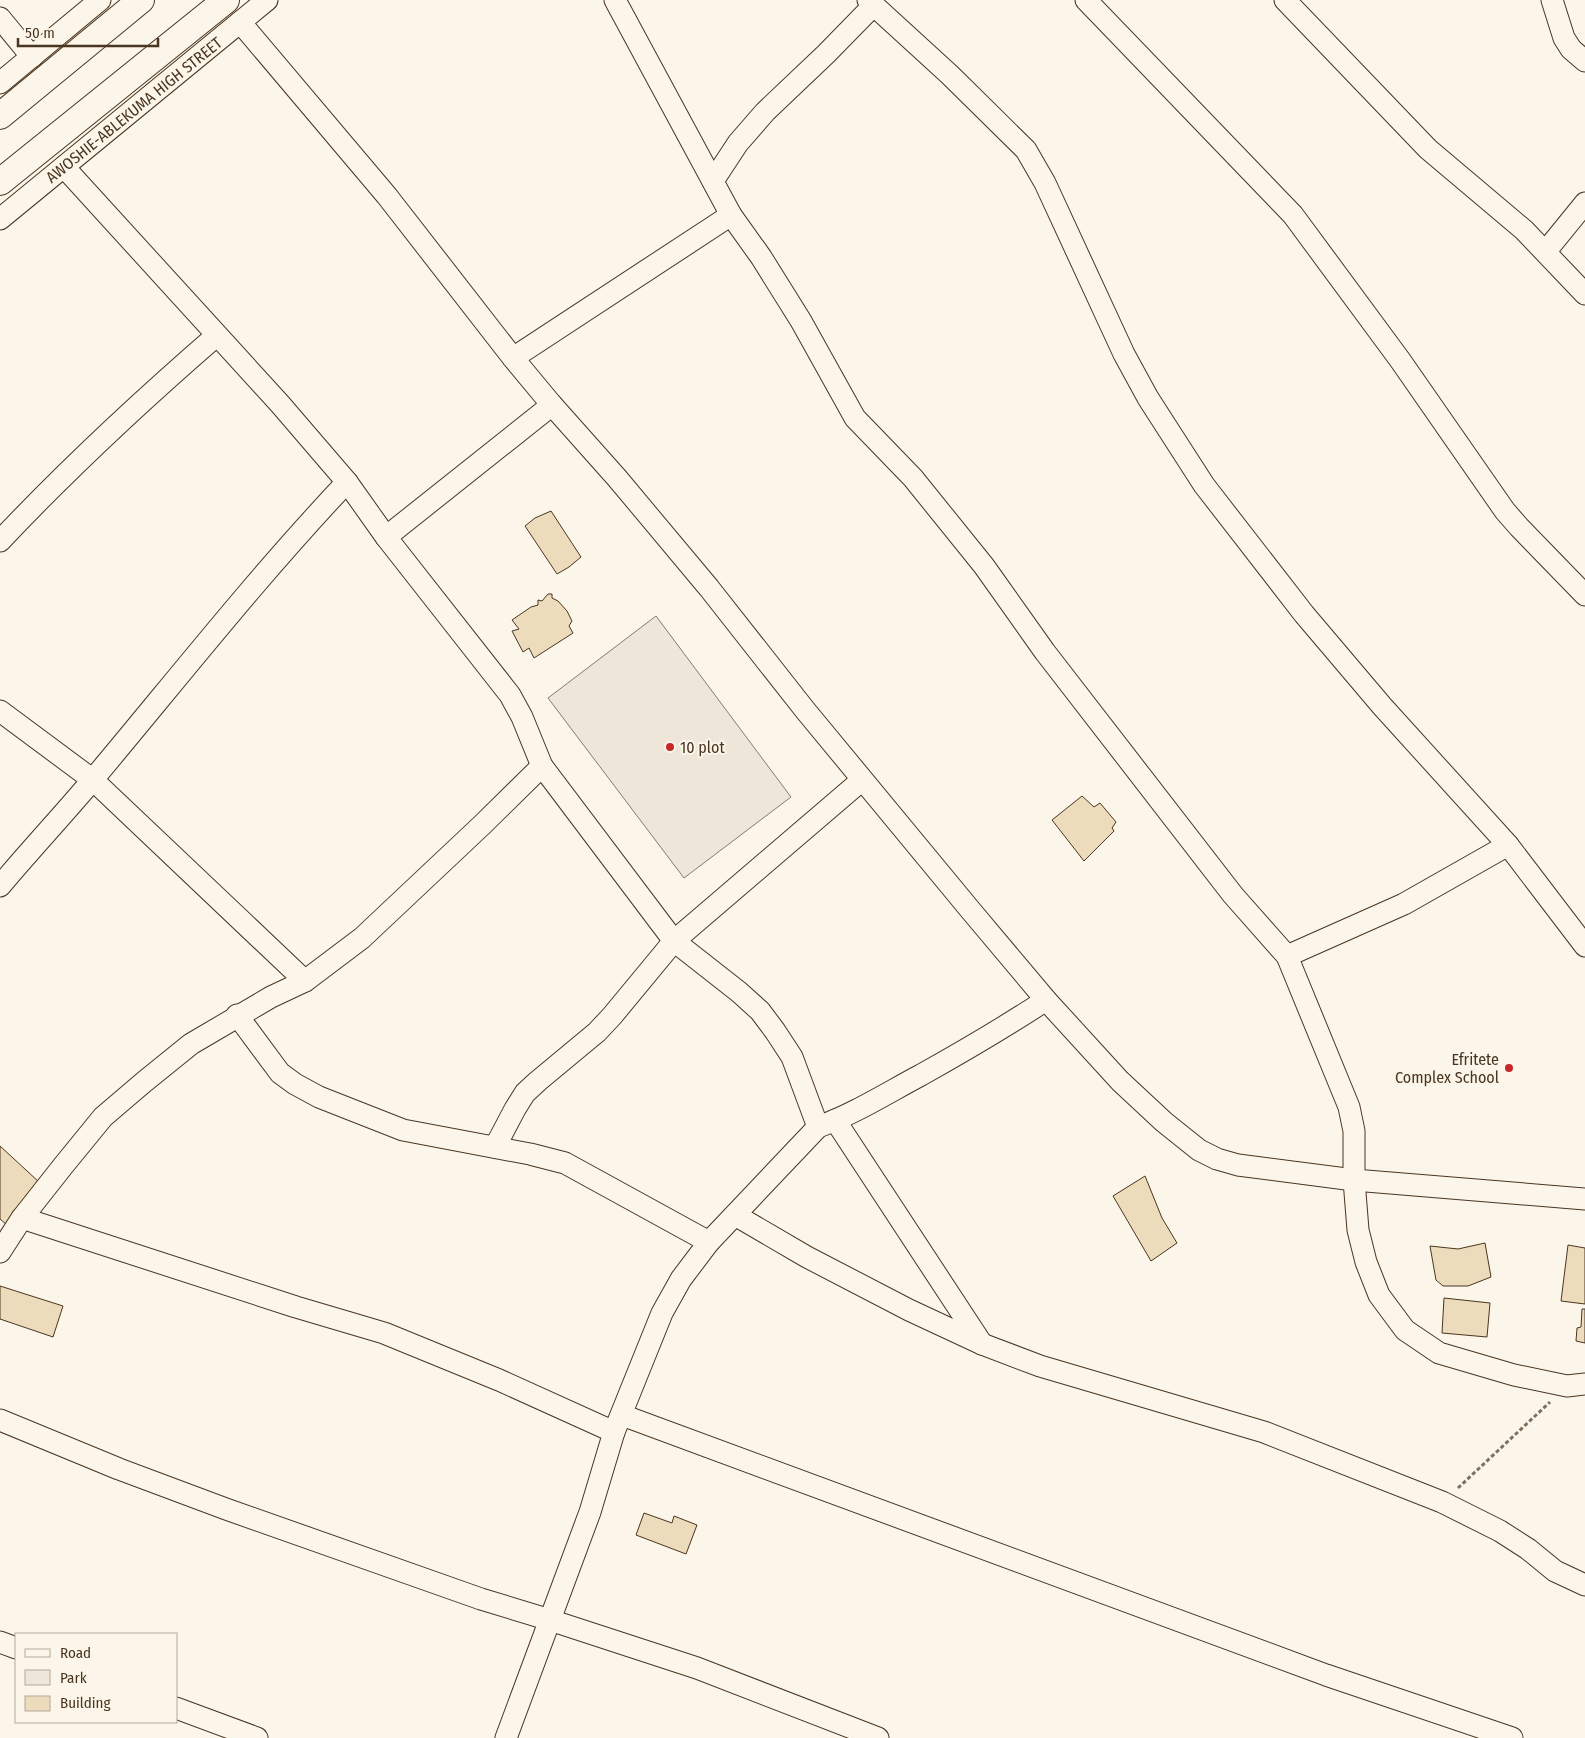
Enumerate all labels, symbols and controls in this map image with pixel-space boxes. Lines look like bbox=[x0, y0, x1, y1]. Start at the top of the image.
scale bar bbox=[18, 15, 158, 47]
text: 50 m bbox=[25, 24, 55, 42]
street label: AWOSHIE-ABLEKUMA HIGH STREET bbox=[42, 33, 226, 187]
place label: 10 plot bbox=[680, 738, 725, 757]
marker: 10 plot bbox=[664, 741, 676, 753]
place label: Efritete Complex School bbox=[1395, 1050, 1499, 1087]
marker: Efritete Complex School bbox=[1503, 1062, 1515, 1074]
legend bbox=[15, 1633, 178, 1723]
text: Road bbox=[60, 1644, 91, 1662]
text: Park bbox=[60, 1669, 87, 1687]
text: Building bbox=[60, 1694, 111, 1712]

